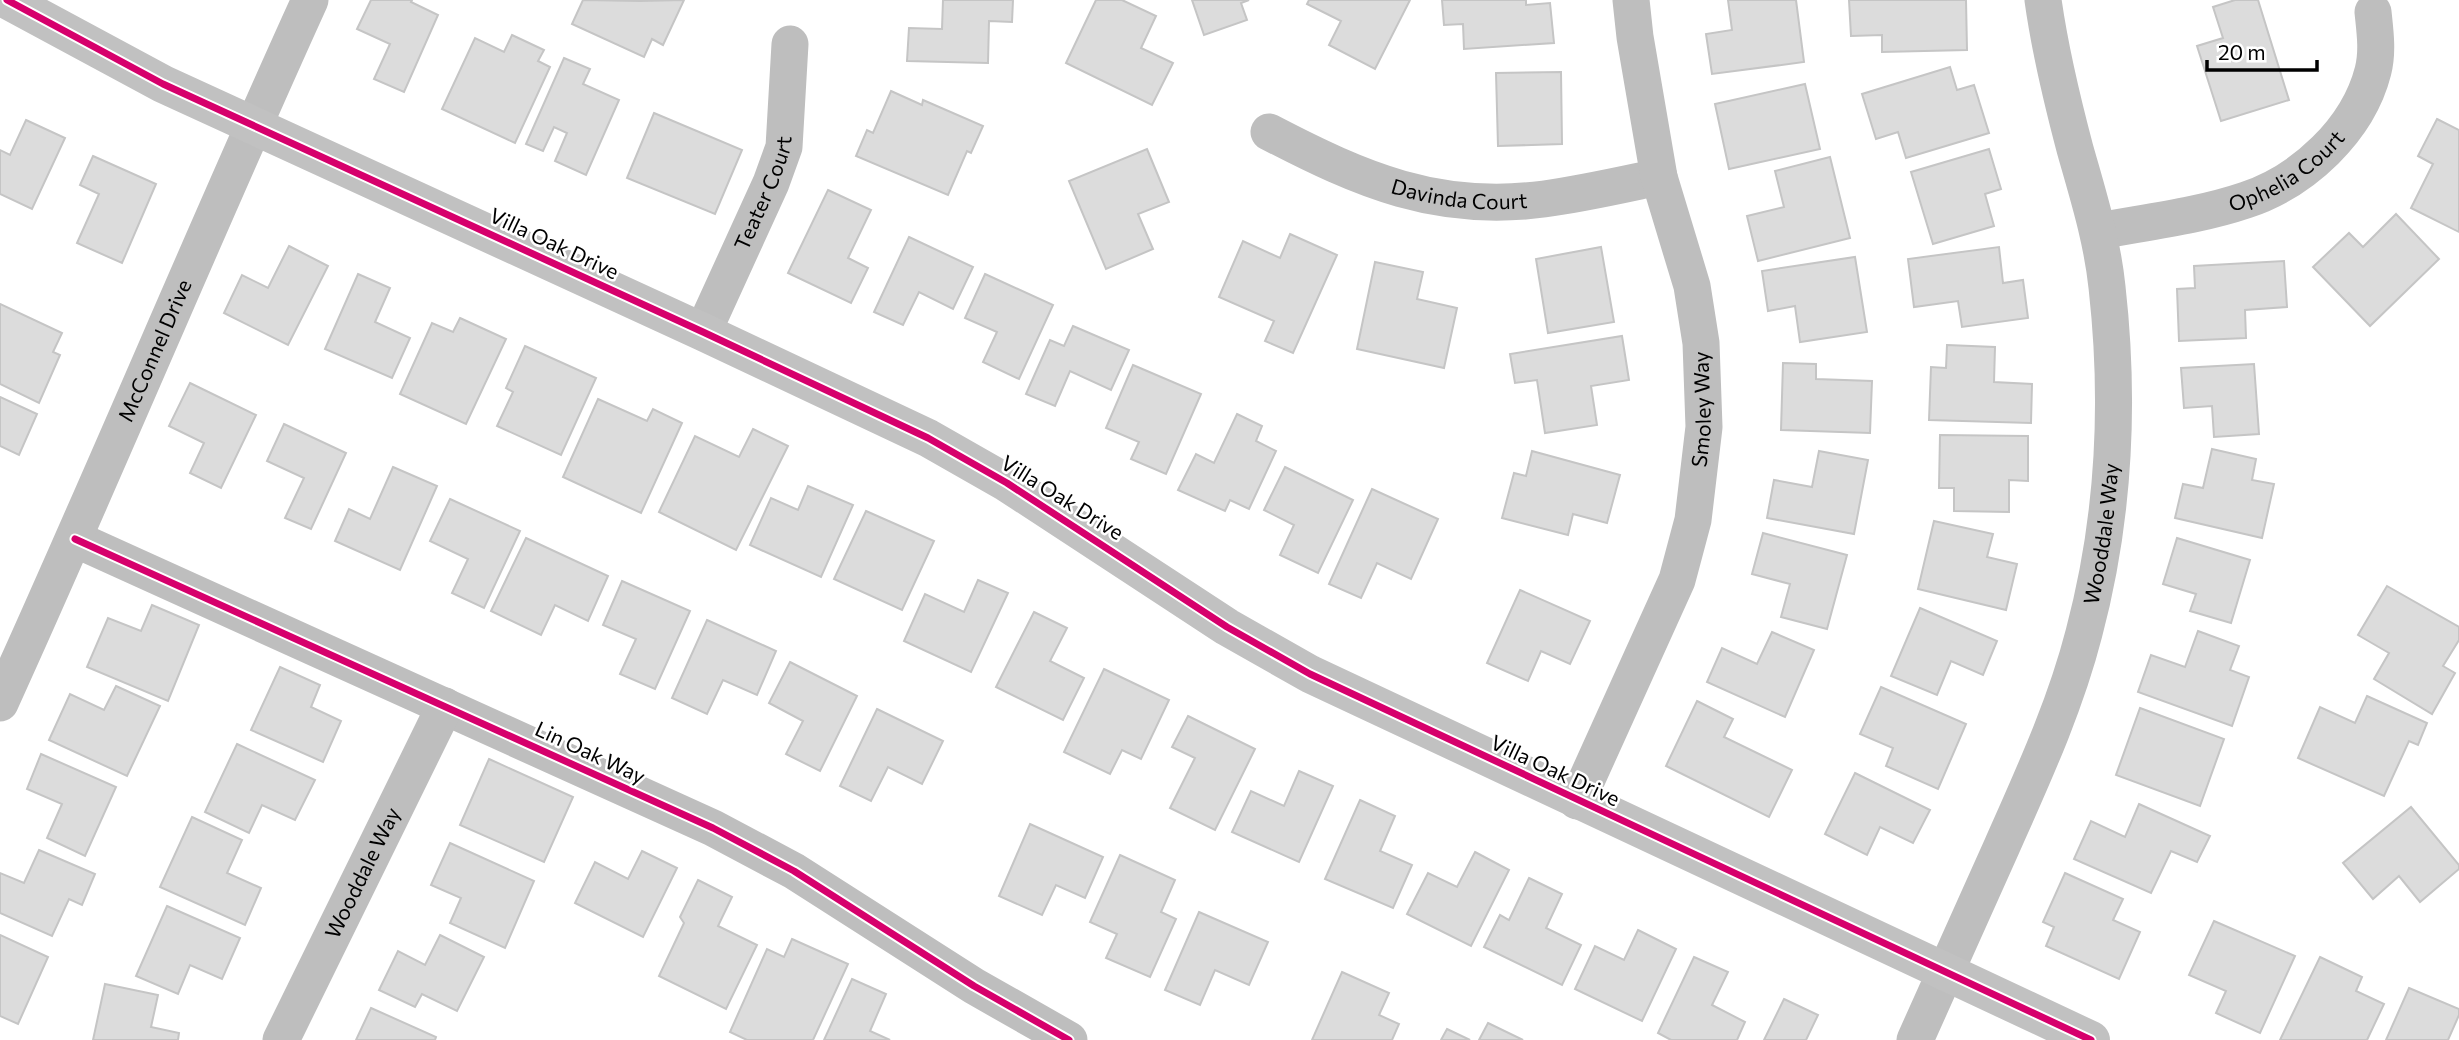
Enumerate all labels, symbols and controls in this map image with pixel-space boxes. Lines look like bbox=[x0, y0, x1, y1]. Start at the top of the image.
scale bar bbox=[2207, 28, 2317, 72]
text: 20 m bbox=[2218, 39, 2266, 64]
street label: Ophelia Court bbox=[2225, 125, 2349, 216]
street label: Teater Court bbox=[728, 135, 796, 254]
street label: Davinda Court bbox=[1389, 173, 1528, 213]
street label: Villa Oak Drive bbox=[486, 202, 623, 284]
street label: McConnel Drive bbox=[112, 275, 196, 425]
street label: Smoley Way bbox=[1685, 351, 1715, 468]
street label: Villa Oak Drive bbox=[997, 449, 1129, 544]
street label: Wooddale Way bbox=[2077, 462, 2122, 607]
street label: Lin Oak Way bbox=[531, 715, 650, 788]
street label: Villa Oak Drive bbox=[1487, 729, 1624, 811]
street label: Wooddale Way bbox=[319, 803, 404, 942]

